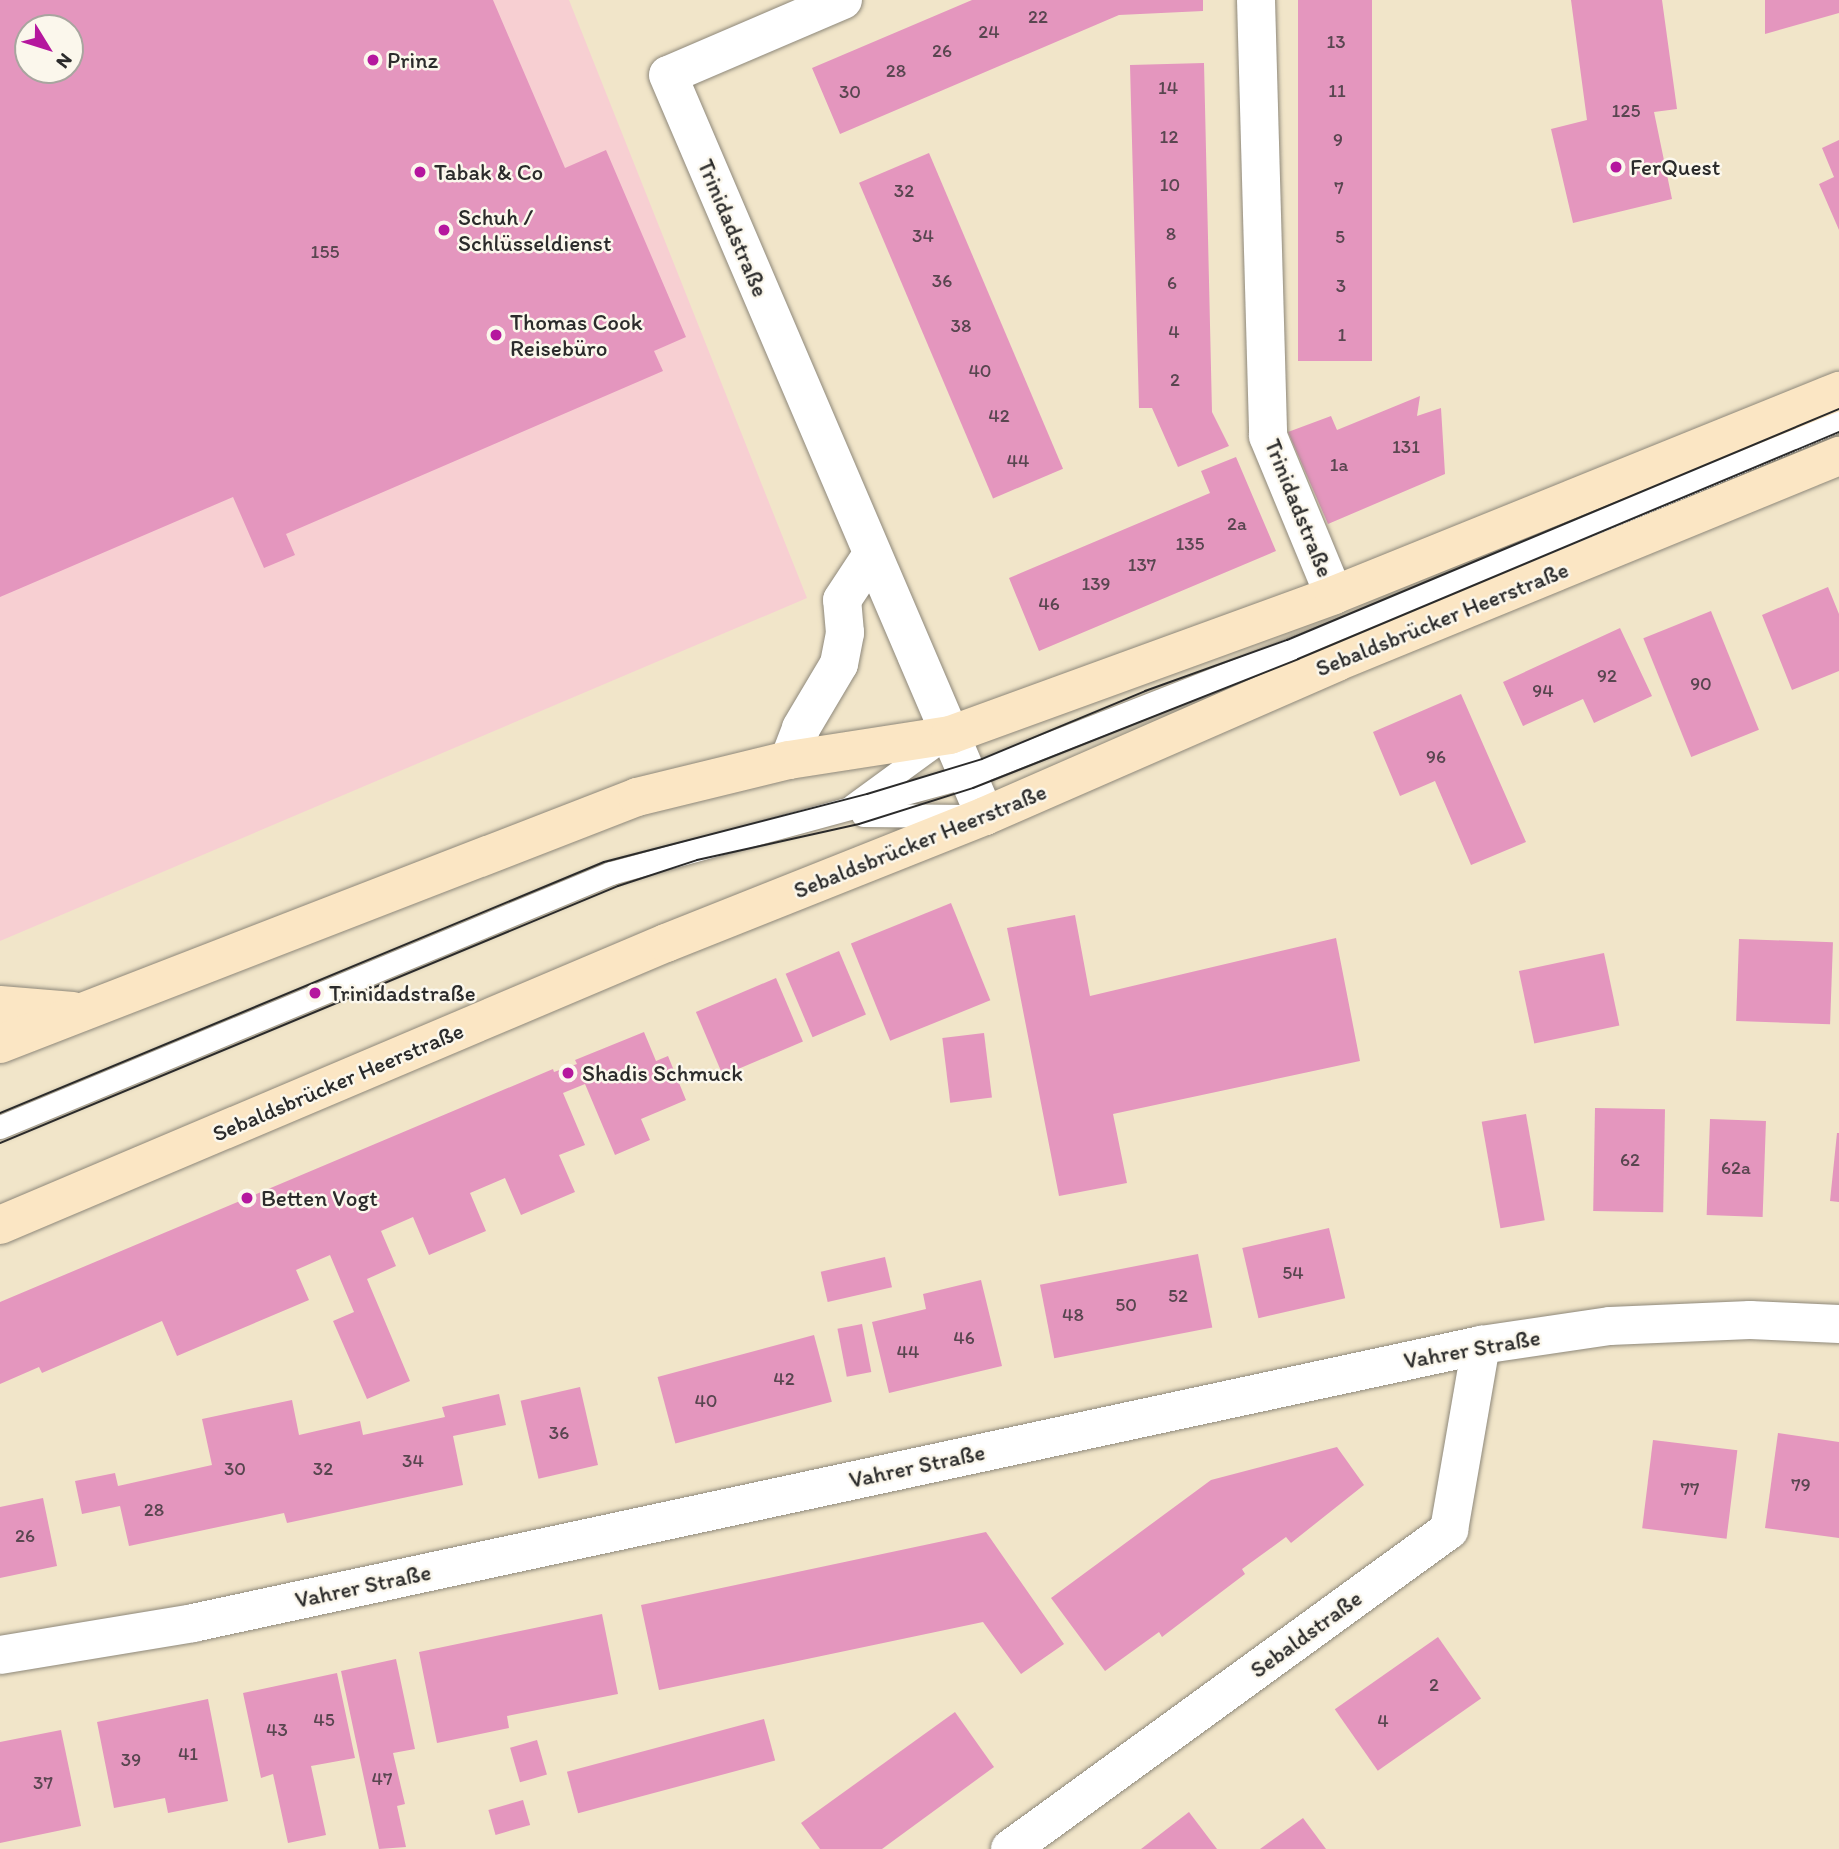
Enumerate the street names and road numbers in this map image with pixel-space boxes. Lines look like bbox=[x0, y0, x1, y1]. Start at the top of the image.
street label: Trinidadstraße bbox=[692, 155, 774, 301]
street label: Trinidadstraße bbox=[1259, 435, 1339, 581]
street label: Sebaldsbrücker Heerstraße bbox=[1312, 556, 1572, 682]
street label: Sebaldsbrücker Heerstraße bbox=[790, 778, 1050, 904]
street label: Sebaldsbrücker Heerstraße bbox=[208, 1017, 468, 1147]
street label: Vahrer Straße bbox=[1402, 1323, 1542, 1375]
street label: Vahrer Straße bbox=[847, 1438, 987, 1494]
street label: Vahrer Straße bbox=[293, 1558, 433, 1614]
street label: Sebaldstraße bbox=[1245, 1584, 1367, 1684]

